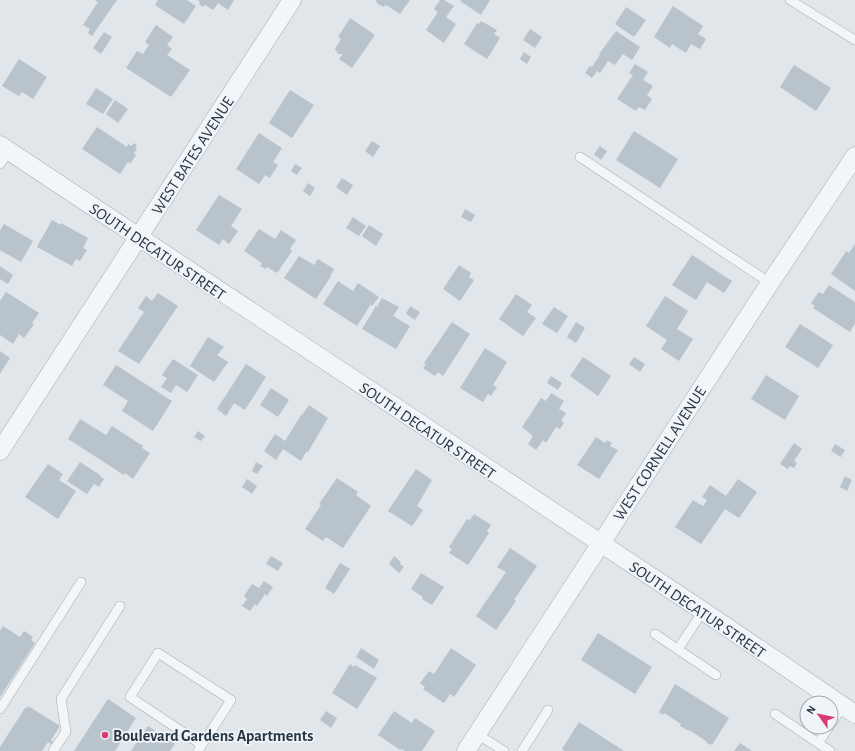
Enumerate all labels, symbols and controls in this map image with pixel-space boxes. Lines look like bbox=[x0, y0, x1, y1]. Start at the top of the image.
street label: WEST BATES AVENUE bbox=[149, 94, 237, 217]
street label: SOUTH DECATUR STREET bbox=[87, 200, 228, 303]
street label: SOUTH DECATUR STREET bbox=[357, 379, 498, 482]
street label: WEST CORNELL AVENUE bbox=[611, 384, 709, 523]
street label: SOUTH DECATUR STREET bbox=[627, 558, 768, 661]
north arrow bbox=[799, 695, 839, 735]
text: N bbox=[804, 704, 818, 716]
place label: Boulevard Gardens Apartments bbox=[113, 728, 313, 744]
marker: Boulevard Gardens Apartments bbox=[100, 730, 110, 740]

